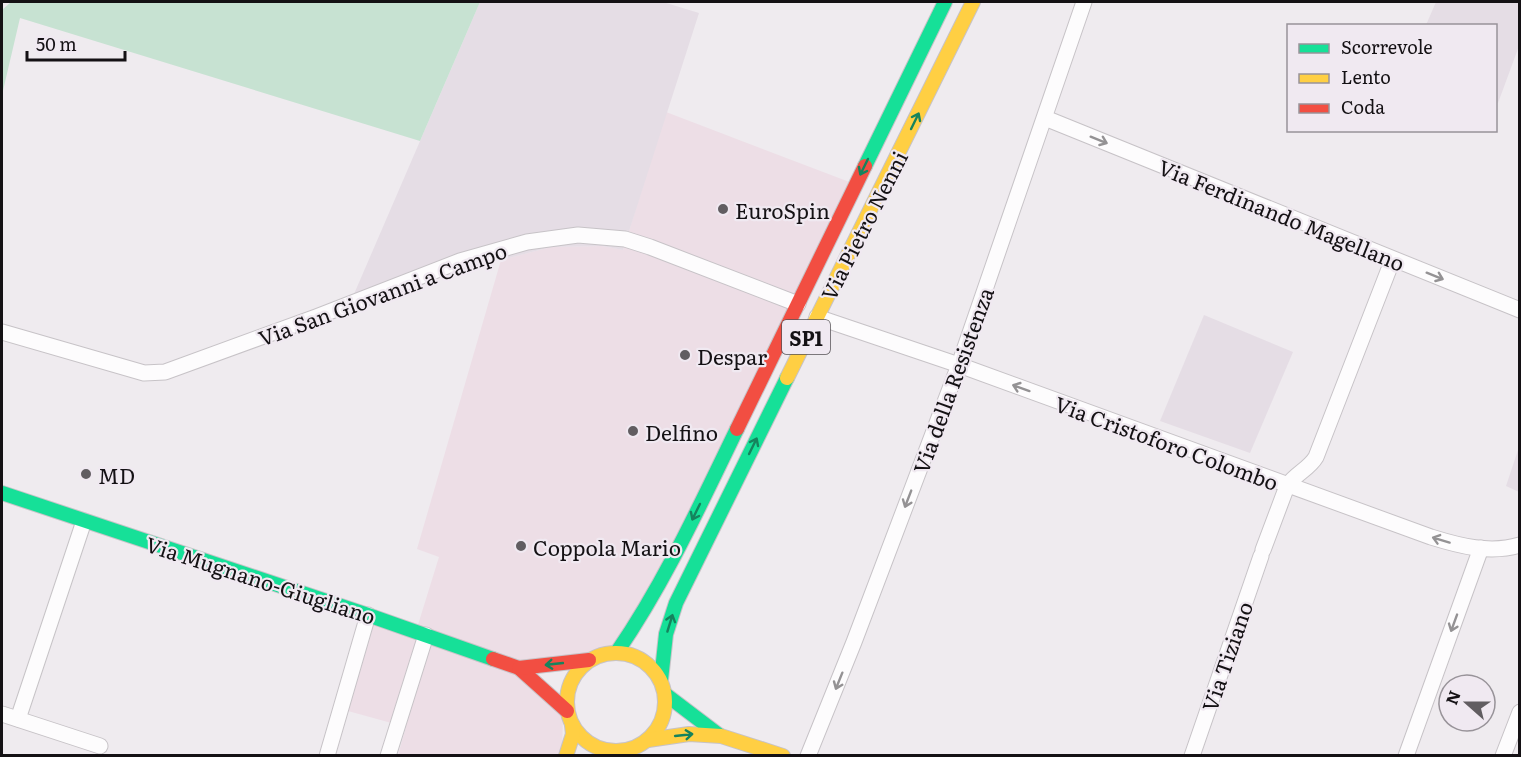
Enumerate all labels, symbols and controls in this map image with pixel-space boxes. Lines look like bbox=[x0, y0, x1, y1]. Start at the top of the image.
scale bar bbox=[27, 24, 124, 62]
legend bbox=[1287, 24, 1497, 132]
text: 50 m bbox=[36, 30, 77, 57]
text: Scorrevole bbox=[1341, 33, 1433, 60]
text: Lento bbox=[1341, 63, 1391, 90]
text: Coda bbox=[1341, 93, 1385, 120]
one-way arrow bbox=[909, 113, 921, 131]
one-way arrow bbox=[1089, 135, 1108, 146]
street label: Via Pietro Nenni bbox=[812, 145, 914, 305]
street label: Via Ferdinando Magellano bbox=[1154, 150, 1410, 278]
one-way arrow bbox=[858, 158, 870, 176]
place label: EuroSpin bbox=[735, 194, 830, 225]
marker: EuroSpin bbox=[716, 202, 730, 216]
street label: Via San Giovanni a Campo bbox=[253, 234, 511, 352]
one-way arrow bbox=[1426, 271, 1444, 282]
street label: Via della Resistenza bbox=[904, 282, 1000, 477]
road number: SP1 bbox=[782, 320, 830, 354]
place label: Despar bbox=[697, 340, 767, 371]
marker: Despar bbox=[678, 348, 692, 362]
one-way arrow bbox=[1012, 382, 1031, 393]
street label: Via Cristoforo Colombo bbox=[1051, 387, 1283, 497]
place label: Delfino bbox=[645, 416, 718, 447]
marker: Delfino bbox=[626, 424, 640, 438]
one-way arrow bbox=[748, 438, 759, 456]
place label: MD bbox=[98, 459, 135, 490]
marker: MD bbox=[79, 467, 93, 481]
one-way arrow bbox=[902, 489, 913, 507]
one-way arrow bbox=[690, 503, 701, 521]
street label: Via Mugnano-Giugliano bbox=[142, 527, 380, 631]
place label: Coppola Mario bbox=[533, 531, 681, 562]
one-way arrow bbox=[1432, 534, 1451, 545]
marker: Coppola Mario bbox=[514, 539, 528, 553]
street label: Via Tiziano bbox=[1193, 597, 1259, 715]
one-way arrow bbox=[665, 613, 676, 632]
one-way arrow bbox=[1447, 613, 1458, 632]
one-way arrow bbox=[545, 659, 564, 670]
one-way arrow bbox=[833, 671, 844, 689]
north arrow bbox=[1437, 673, 1497, 733]
text: N bbox=[1438, 687, 1466, 708]
one-way arrow bbox=[674, 729, 693, 740]

